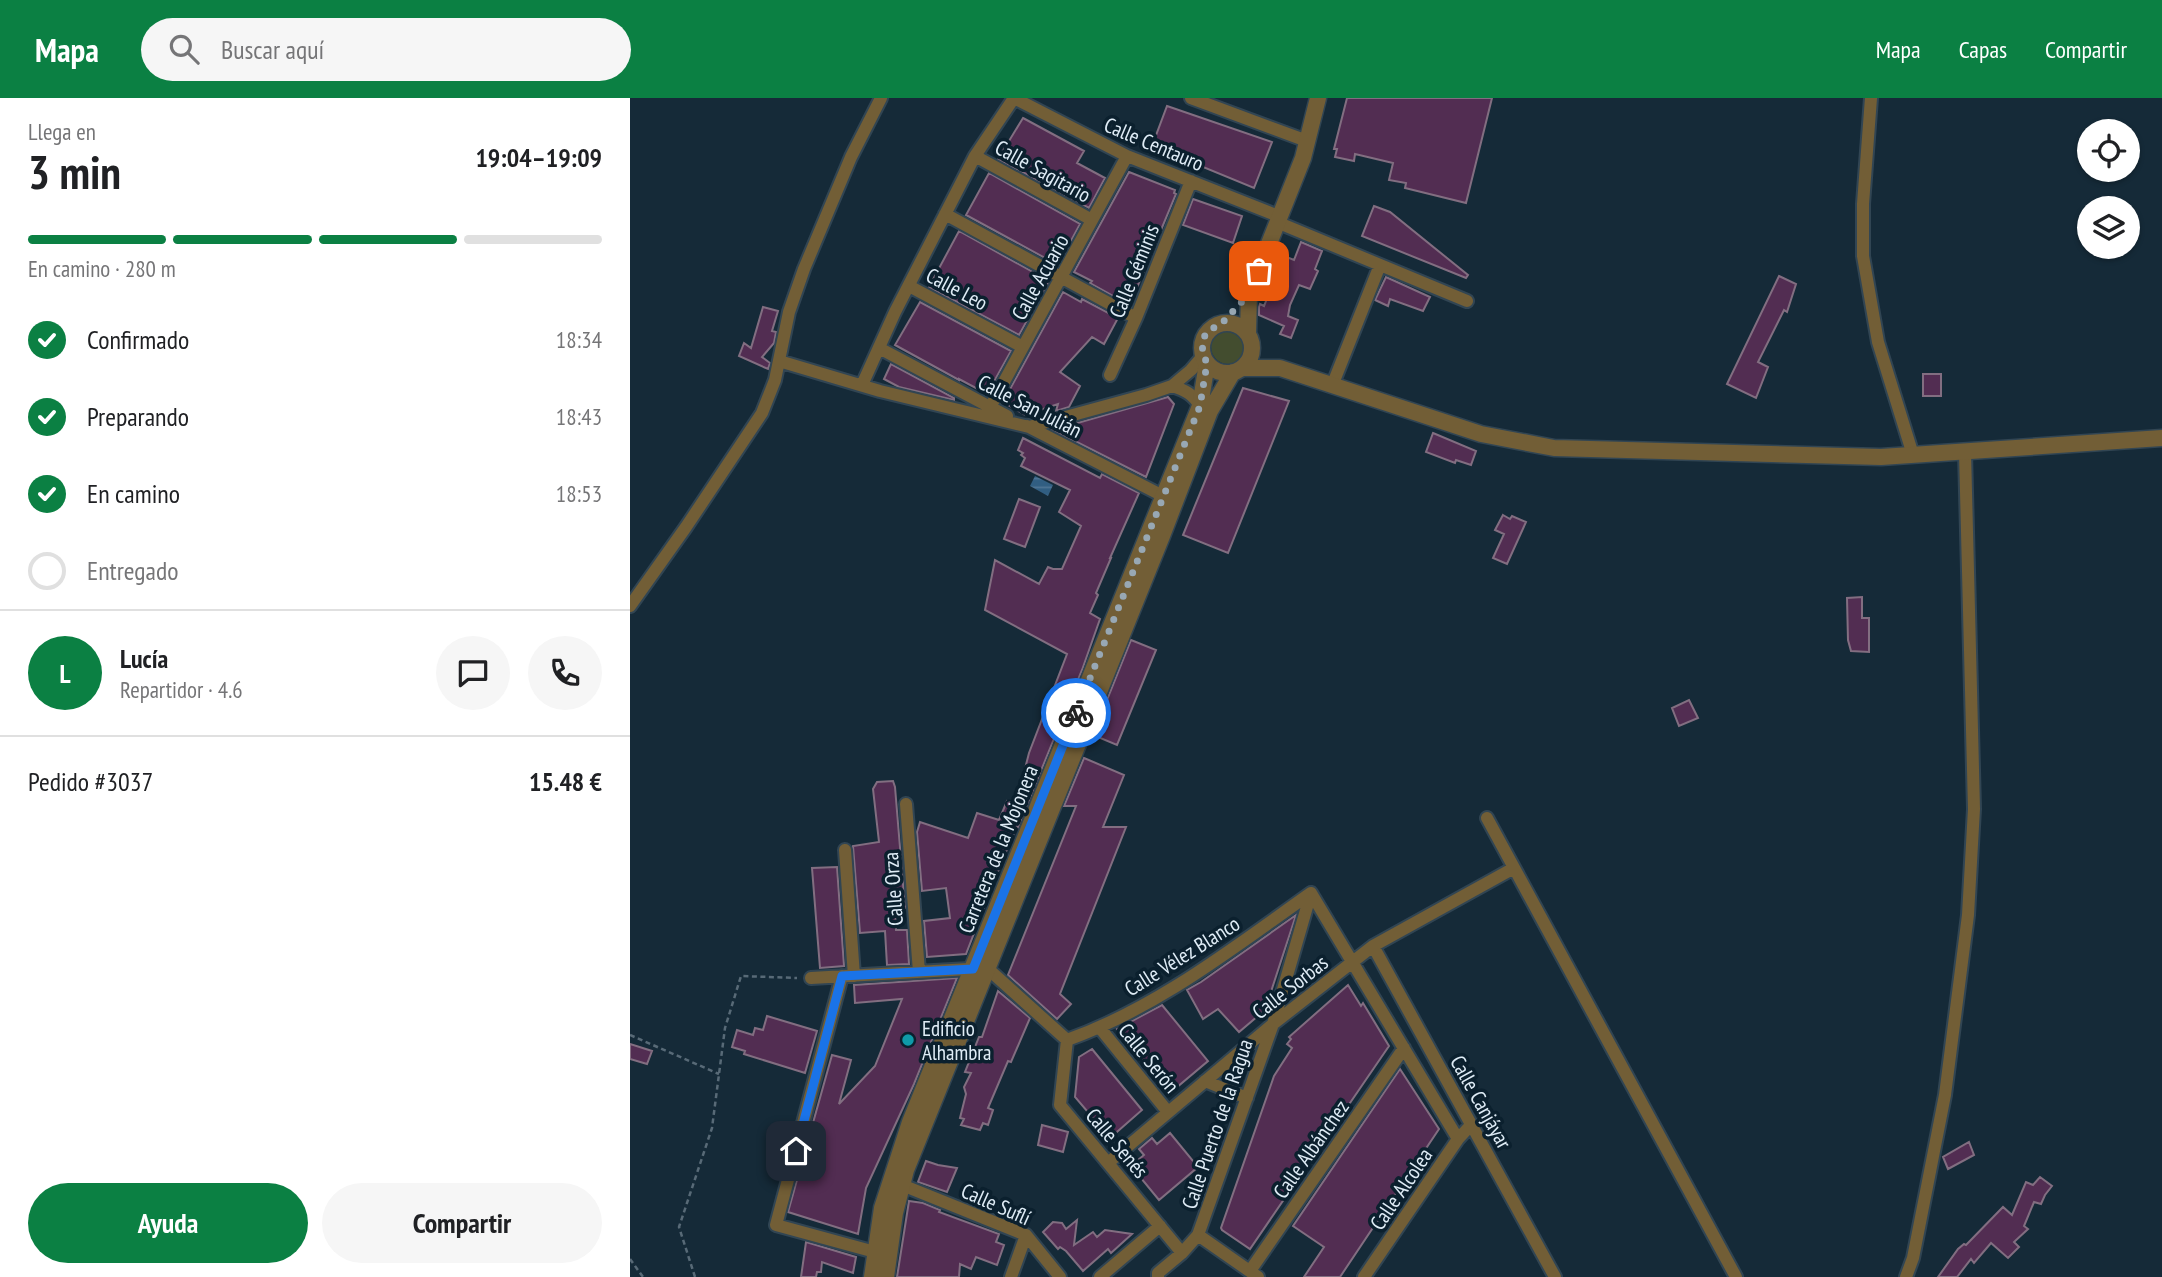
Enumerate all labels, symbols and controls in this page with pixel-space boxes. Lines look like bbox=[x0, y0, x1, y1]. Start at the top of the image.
search box bbox=[141, 18, 631, 81]
text: Mapa bbox=[35, 28, 99, 71]
icon: search bbox=[165, 30, 203, 68]
text: Buscar aquí bbox=[221, 33, 324, 66]
text: Mapa bbox=[1876, 34, 1921, 65]
text: Capas bbox=[1959, 34, 2007, 65]
text: Compartir bbox=[2045, 34, 2127, 65]
street label: Calle Centauro bbox=[1100, 111, 1208, 177]
text: Llega en bbox=[28, 117, 96, 146]
map controls bbox=[2077, 119, 2140, 259]
button: locate bbox=[2077, 119, 2140, 182]
street label: Calle Sagitario bbox=[990, 134, 1096, 208]
text: 19:04–19:09 bbox=[475, 141, 602, 174]
text: 3 min bbox=[28, 142, 121, 202]
button: layers bbox=[2077, 196, 2140, 259]
street label: Calle Géminis bbox=[1103, 220, 1165, 322]
street label: Calle Acuario bbox=[1005, 229, 1075, 325]
pin bbox=[1229, 241, 1289, 301]
icon: bag bbox=[1240, 252, 1278, 290]
text: En camino · 280 m bbox=[28, 254, 176, 283]
street label: Calle Leo bbox=[922, 262, 992, 316]
icon: check bbox=[28, 321, 66, 359]
text: Confirmado bbox=[87, 323, 189, 356]
text: 18:34 bbox=[556, 325, 602, 354]
street label: Calle San Julián bbox=[974, 368, 1086, 444]
icon: check bbox=[28, 398, 66, 436]
text: Preparando bbox=[87, 400, 189, 433]
text: 18:43 bbox=[556, 402, 602, 431]
icon: check bbox=[28, 475, 66, 513]
text: En camino bbox=[87, 477, 180, 510]
text: 18:53 bbox=[556, 479, 602, 508]
text: Entregado bbox=[87, 554, 179, 587]
button: chat bbox=[436, 636, 510, 710]
button: phone bbox=[528, 636, 602, 710]
text: Lucía bbox=[120, 642, 168, 675]
text: L bbox=[59, 657, 71, 690]
text: Repartidor · 4.6 bbox=[120, 675, 243, 704]
courier bbox=[1041, 678, 1111, 748]
icon: bike bbox=[1057, 694, 1095, 732]
street label: Carretera de la Mojonera bbox=[952, 761, 1044, 937]
text: Pedido #3037 bbox=[28, 765, 153, 798]
text: 15.48 € bbox=[529, 765, 602, 798]
street label: Calle Orza bbox=[877, 851, 909, 927]
street label: Calle Vélez Blanco bbox=[1119, 910, 1245, 1002]
street label: Calle Sorbas bbox=[1247, 949, 1333, 1025]
place label: Edificio Alhambra bbox=[922, 1015, 991, 1066]
street label: Calle Serón bbox=[1113, 1017, 1185, 1099]
marker: Edificio Alhambra bbox=[900, 1032, 916, 1048]
street label: Calle Puerto de la Ragua bbox=[1175, 1036, 1259, 1212]
street label: Calle Canjáyar bbox=[1444, 1051, 1518, 1154]
street label: Calle Albánchez bbox=[1267, 1094, 1355, 1204]
street label: Calle Senés bbox=[1080, 1102, 1154, 1184]
pin bbox=[766, 1121, 826, 1181]
icon: home bbox=[777, 1132, 815, 1170]
street label: Calle Alcolea bbox=[1364, 1143, 1438, 1235]
street label: Calle Suflí bbox=[957, 1177, 1035, 1231]
button: Ayuda bbox=[28, 1183, 308, 1263]
button: Compartir bbox=[322, 1183, 602, 1263]

